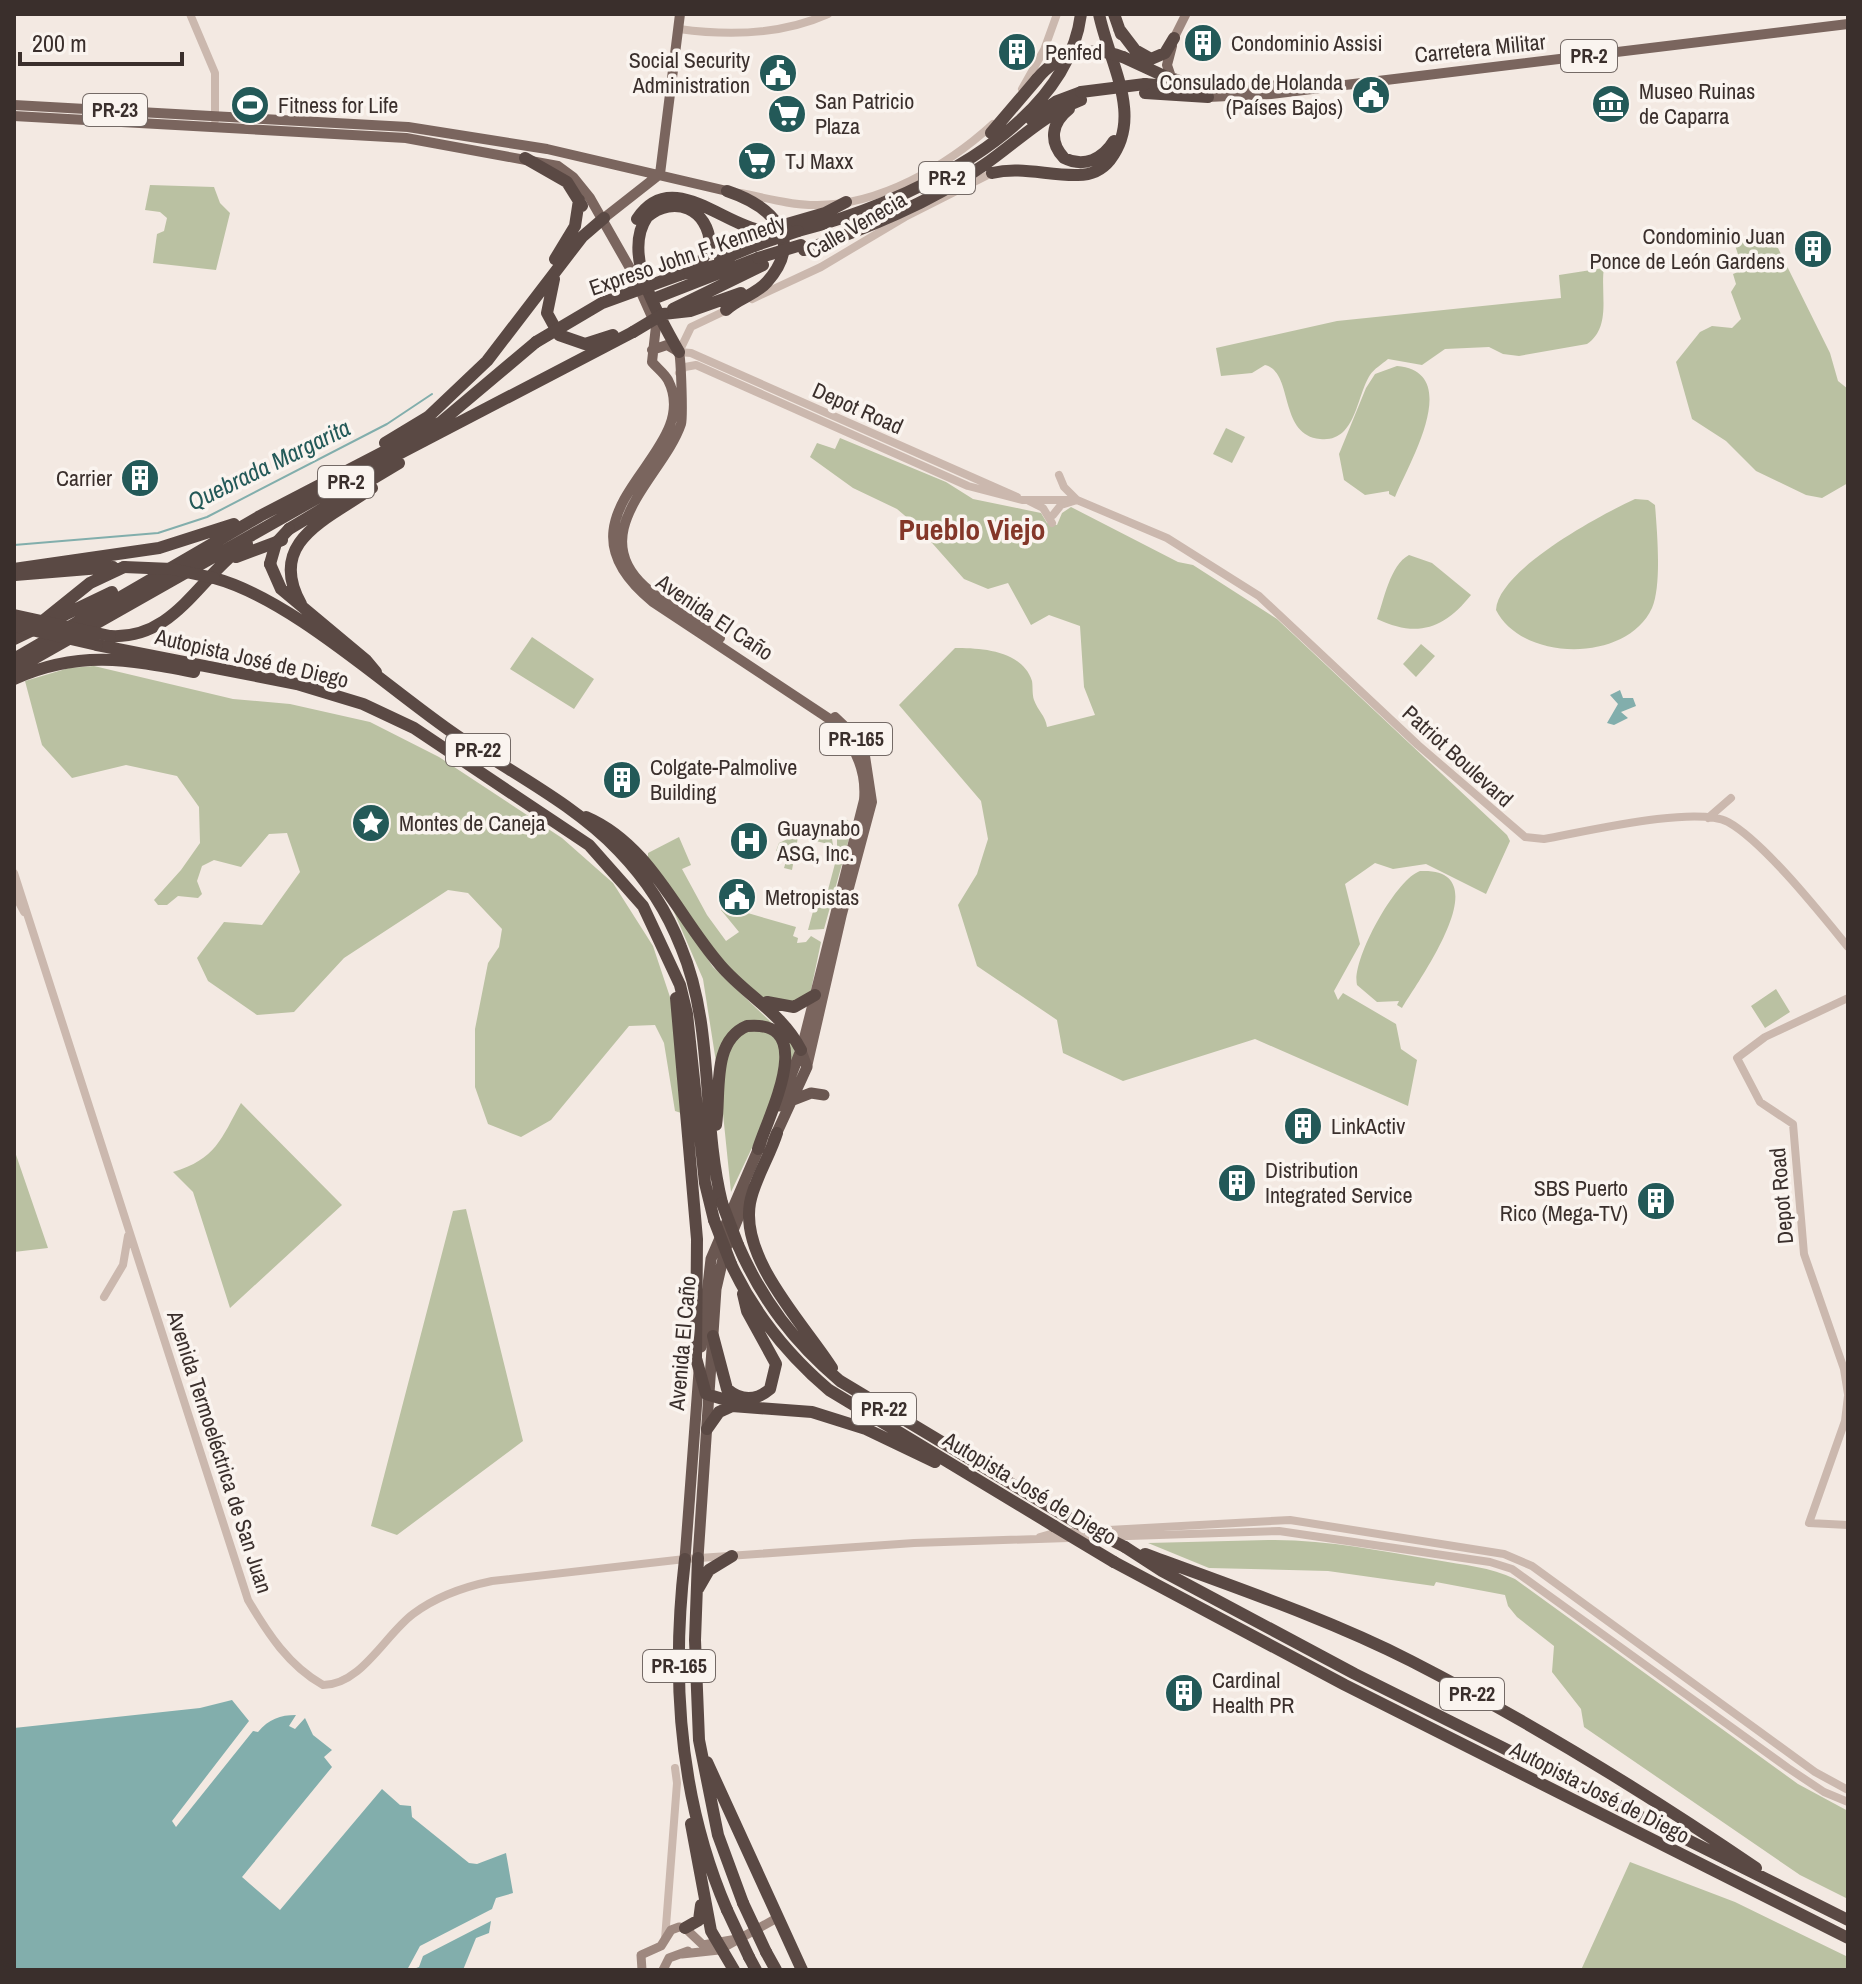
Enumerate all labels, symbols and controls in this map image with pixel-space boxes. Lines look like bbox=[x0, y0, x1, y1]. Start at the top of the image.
scale bar bbox=[20, 16, 182, 66]
building icon: Condominio Assisi bbox=[1182, 22, 1224, 64]
street label: Carretera Militar bbox=[1413, 26, 1547, 70]
text: 200 m bbox=[32, 27, 87, 59]
place label: Condominio Assisi bbox=[1231, 28, 1382, 58]
building icon: Penfed bbox=[996, 31, 1038, 73]
place label: Penfed bbox=[1045, 37, 1102, 67]
road number: PR-2 bbox=[1561, 40, 1617, 72]
place label: Social Security Administration bbox=[629, 45, 750, 100]
public building icon: Social Security Administration bbox=[757, 52, 799, 94]
place label: Consulado de Holanda (Países Bajos) bbox=[1159, 67, 1343, 122]
public building icon: Consulado de Holanda (Países Bajos) bbox=[1350, 74, 1392, 116]
place label: Museo Ruinas de Caparra bbox=[1639, 76, 1755, 131]
museum icon: Museo Ruinas de Caparra bbox=[1590, 83, 1632, 125]
sports icon: Fitness for Life bbox=[229, 84, 271, 126]
place label: San Patricio Plaza bbox=[815, 86, 914, 141]
place label: Fitness for Life bbox=[278, 90, 398, 120]
supermarket icon: San Patricio Plaza bbox=[766, 93, 808, 135]
road number: PR-23 bbox=[83, 94, 147, 126]
supermarket icon: TJ Maxx bbox=[736, 140, 778, 182]
place label: TJ Maxx bbox=[785, 146, 853, 176]
road number: PR-2 bbox=[919, 162, 975, 194]
street label: Calle Venecia bbox=[800, 184, 912, 266]
street label: Expreso John F. Kennedy bbox=[585, 207, 789, 303]
place label: Condominio Juan Ponce de León Gardens bbox=[1589, 221, 1785, 276]
building icon: Condominio Juan Ponce de León Gardens bbox=[1792, 228, 1834, 270]
street label: Depot Road bbox=[808, 375, 908, 441]
water label: Quebrada Margarita bbox=[182, 411, 355, 517]
building icon: Carrier bbox=[119, 457, 161, 499]
place label: Carrier bbox=[56, 463, 112, 493]
road number: PR-2 bbox=[318, 466, 374, 498]
district label: Pueblo Viejo bbox=[898, 509, 1046, 549]
street label: Avenida El Caño bbox=[650, 566, 779, 667]
street label: Autopista José de Diego bbox=[151, 621, 352, 695]
street label: Patriot Boulevard bbox=[1396, 698, 1520, 814]
road number: PR-165 bbox=[820, 723, 892, 755]
road number: PR-22 bbox=[446, 734, 510, 766]
place label: Colgate-Palmolive Building bbox=[650, 752, 797, 807]
building icon: Colgate-Palmolive Building bbox=[601, 759, 643, 801]
place icon: Montes de Caneja bbox=[350, 802, 392, 844]
place label: Montes de Caneja bbox=[399, 808, 545, 838]
place label: Guaynabo ASG, Inc. bbox=[776, 813, 860, 868]
hospital icon: Guaynabo ASG, Inc. bbox=[728, 820, 770, 862]
public building icon: Metropistas bbox=[716, 876, 758, 918]
place label: Metropistas bbox=[765, 882, 859, 912]
building icon: LinkActiv bbox=[1282, 1105, 1324, 1147]
place label: LinkActiv bbox=[1331, 1111, 1405, 1141]
street label: Depot Road bbox=[1762, 1147, 1800, 1245]
place label: Distribution Integrated Service bbox=[1265, 1155, 1412, 1210]
building icon: Distribution Integrated Service bbox=[1216, 1162, 1258, 1204]
place label: SBS Puerto Rico (Mega-TV) bbox=[1500, 1173, 1628, 1228]
building icon: SBS Puerto Rico (Mega-TV) bbox=[1635, 1180, 1677, 1222]
street label: Avenida El Caño bbox=[661, 1274, 703, 1413]
street label: Avenida Termoeléctrica de San Juan bbox=[160, 1306, 280, 1597]
road number: PR-22 bbox=[852, 1393, 916, 1425]
street label: Autopista José de Diego bbox=[937, 1424, 1122, 1552]
road number: PR-165 bbox=[643, 1650, 715, 1682]
place label: Cardinal Health PR bbox=[1212, 1665, 1294, 1720]
building icon: Cardinal Health PR bbox=[1163, 1672, 1205, 1714]
road number: PR-22 bbox=[1440, 1678, 1504, 1710]
street label: Autopista José de Diego bbox=[1504, 1733, 1695, 1850]

